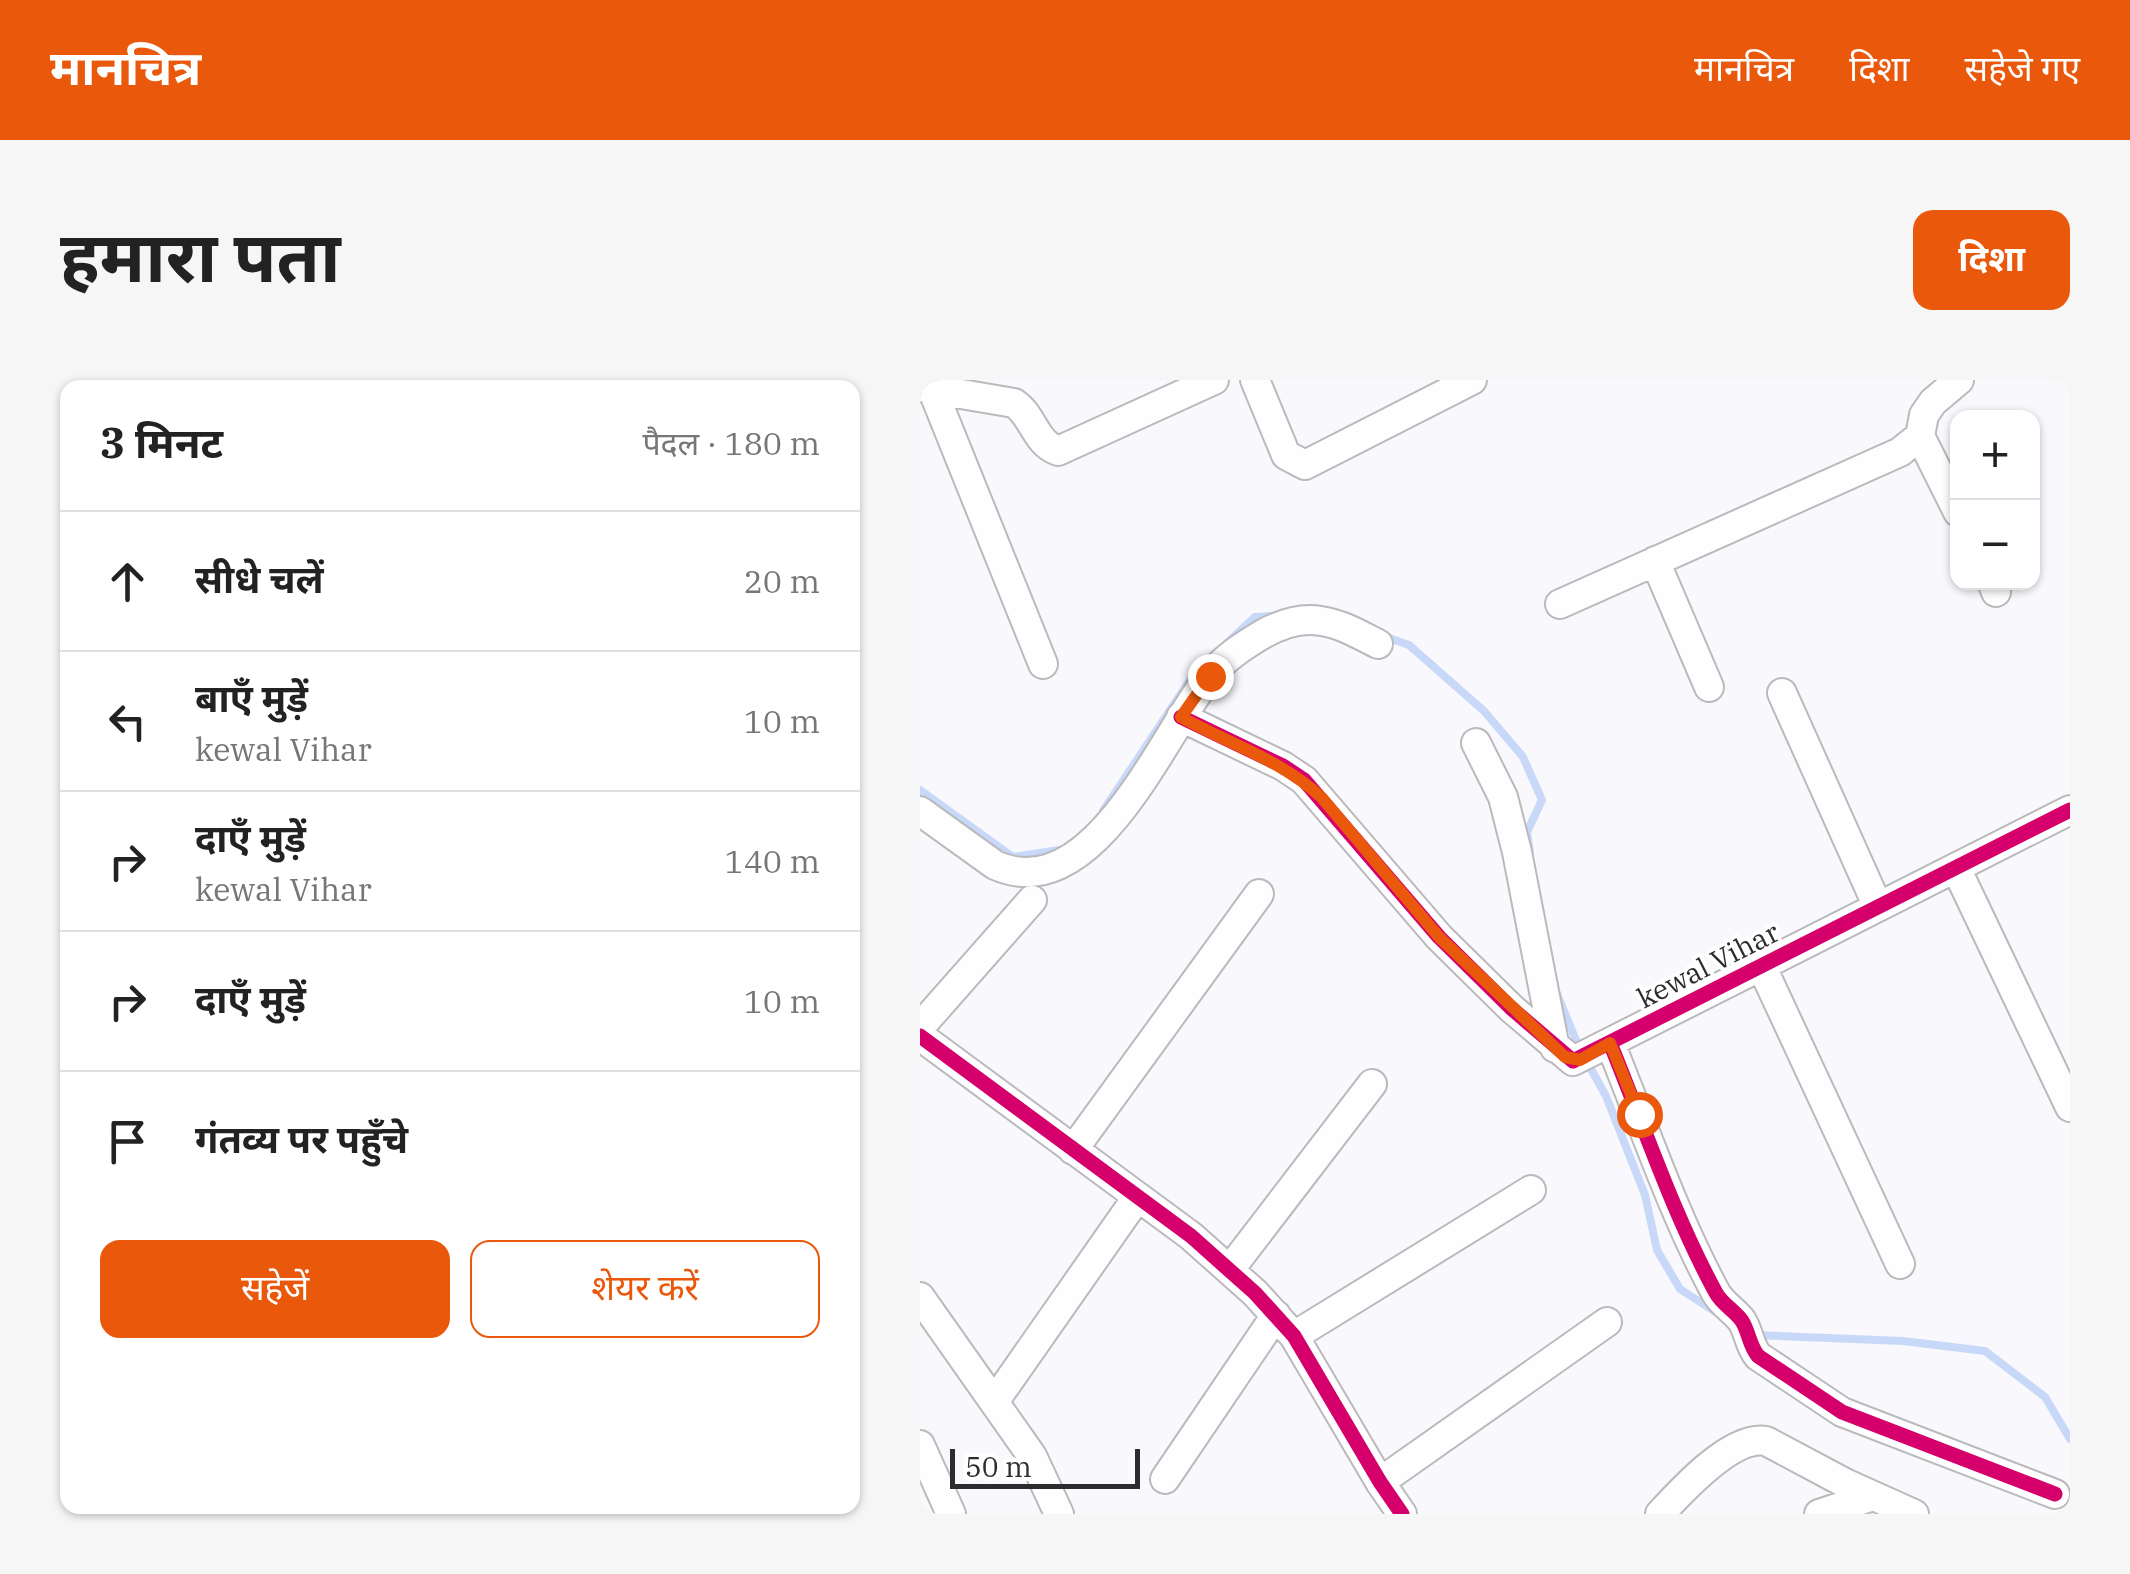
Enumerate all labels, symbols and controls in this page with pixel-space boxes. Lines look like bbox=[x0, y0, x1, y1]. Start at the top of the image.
text: मानचित्र bbox=[50, 36, 201, 98]
text: मानचित्र bbox=[1694, 45, 1794, 91]
text: दिशा bbox=[1849, 45, 1910, 91]
text: सहेजे गए bbox=[1965, 45, 2080, 91]
text: हमारा पता bbox=[60, 210, 341, 301]
button: दिशा bbox=[1913, 210, 2070, 310]
map controls bbox=[1950, 410, 2040, 590]
button: + bbox=[1950, 410, 2040, 500]
text: 3 मिनट bbox=[100, 415, 223, 470]
text: पैदल · 180 m bbox=[642, 422, 820, 464]
button: − bbox=[1950, 500, 2040, 590]
icon: ahead bbox=[100, 554, 155, 609]
text: सीधे चलें bbox=[195, 554, 324, 603]
text: 20 m bbox=[744, 560, 820, 602]
route end bbox=[1188, 654, 1234, 700]
text: बाएँ मुड़ें bbox=[195, 673, 308, 722]
icon: left bbox=[100, 694, 155, 749]
text: 10 m bbox=[744, 700, 820, 742]
text: kewal Vihar bbox=[195, 728, 372, 770]
text: दाएँ मुड़ें bbox=[195, 813, 306, 862]
icon: right bbox=[100, 834, 155, 889]
text: 140 m bbox=[724, 840, 820, 882]
text: kewal Vihar bbox=[195, 868, 372, 910]
street label: kewal Vihar bbox=[1630, 913, 1786, 1016]
icon: right bbox=[100, 974, 155, 1029]
text: दाएँ मुड़ें bbox=[195, 974, 306, 1023]
text: 10 m bbox=[744, 980, 820, 1022]
route start bbox=[1617, 1092, 1663, 1138]
icon: arrive bbox=[100, 1114, 155, 1169]
text: गंतव्य पर पहुँचे bbox=[195, 1114, 408, 1163]
button: सहेजें bbox=[100, 1240, 450, 1338]
button: शेयर करें bbox=[470, 1240, 820, 1338]
scale bar bbox=[950, 1444, 1140, 1488]
text: 50 m bbox=[965, 1448, 1032, 1485]

